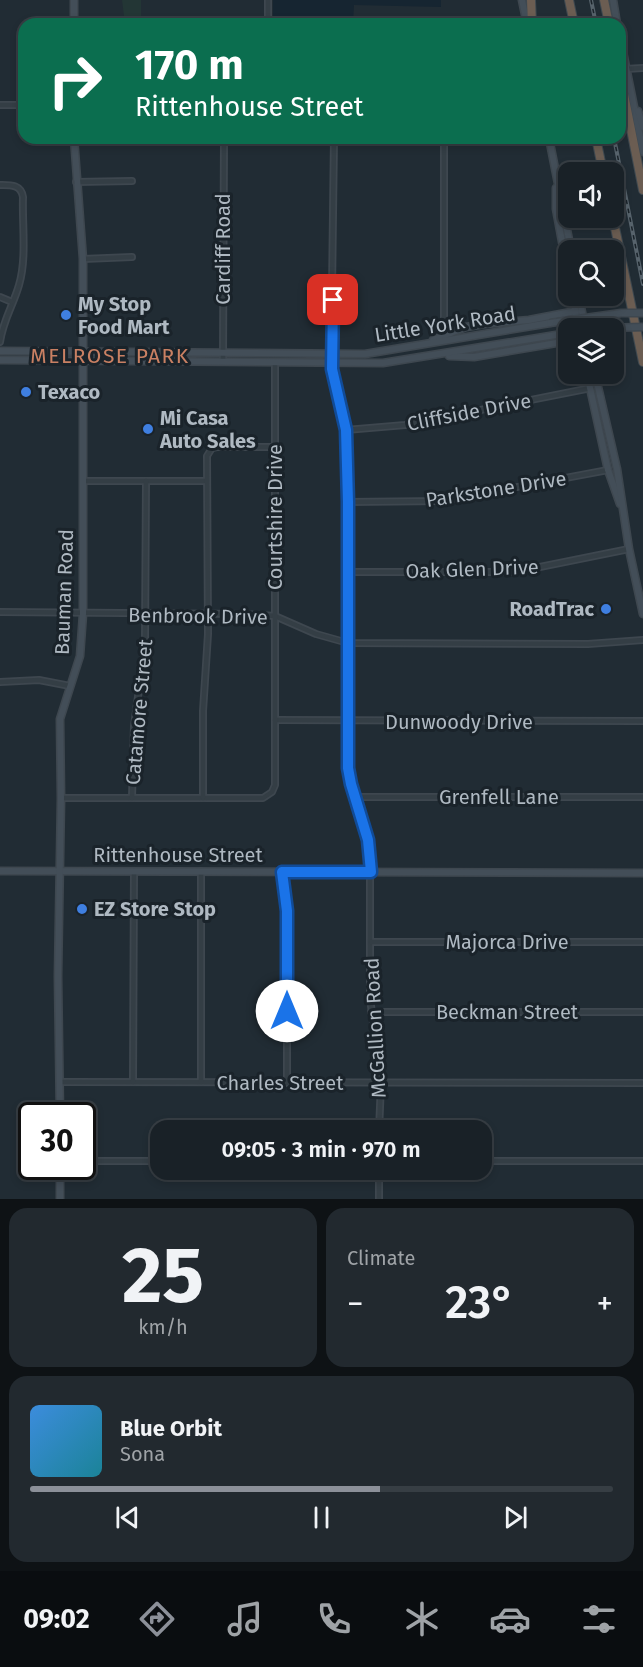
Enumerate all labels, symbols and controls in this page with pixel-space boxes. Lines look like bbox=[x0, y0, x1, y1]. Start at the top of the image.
text: 170 m bbox=[135, 40, 244, 90]
icon: right bbox=[36, 42, 114, 120]
text: Rittenhouse Street bbox=[135, 91, 364, 123]
map controls bbox=[558, 162, 624, 384]
button: sound bbox=[558, 162, 624, 228]
street label: Cardiff Road bbox=[211, 193, 235, 305]
button: search bbox=[558, 240, 624, 306]
pin bbox=[307, 274, 358, 325]
icon: arrive bbox=[316, 283, 349, 316]
place label: My Stop Food Mart bbox=[78, 292, 170, 339]
street label: Little York Road bbox=[373, 301, 517, 347]
marker: My Stop Food Mart bbox=[59, 308, 73, 322]
button: layers bbox=[558, 318, 624, 384]
district label: MELROSE PARK bbox=[30, 343, 190, 369]
place label: Texaco bbox=[38, 380, 101, 404]
marker: Texaco bbox=[19, 385, 33, 399]
street label: Cliffside Drive bbox=[405, 388, 533, 436]
place label: Mi Casa Auto Sales bbox=[159, 406, 256, 453]
marker: Mi Casa Auto Sales bbox=[141, 422, 155, 436]
street label: Courtshire Drive bbox=[263, 444, 287, 590]
street label: Parkstone Drive bbox=[424, 466, 568, 512]
street label: Bauman Road bbox=[50, 529, 78, 655]
street label: Oak Glen Drive bbox=[405, 555, 539, 583]
place label: RoadTrac bbox=[509, 597, 594, 621]
marker: RoadTrac bbox=[599, 602, 613, 616]
street label: Benbrook Drive bbox=[128, 603, 268, 629]
street label: Catamore Street bbox=[121, 637, 157, 786]
street label: Dunwoody Drive bbox=[385, 710, 533, 734]
street label: Grenfell Lane bbox=[439, 785, 559, 809]
street label: Rittenhouse Street bbox=[93, 843, 263, 867]
place label: EZ Store Stop bbox=[94, 897, 216, 921]
marker: EZ Store Stop bbox=[75, 902, 89, 916]
street label: Majorca Drive bbox=[445, 930, 569, 954]
street label: McGallion Road bbox=[359, 957, 391, 1099]
position arrow bbox=[255, 979, 319, 1043]
street label: Beckman Street bbox=[436, 1000, 579, 1024]
street label: Charles Street bbox=[217, 1071, 344, 1095]
speed limit sign: 30 bbox=[18, 1102, 96, 1180]
text: 09:05 · 3 min · 970 m bbox=[221, 1136, 421, 1163]
text: 25 bbox=[122, 1229, 204, 1323]
text: Climate bbox=[347, 1246, 415, 1270]
text: 23° bbox=[445, 1276, 515, 1330]
text: − bbox=[347, 1284, 364, 1324]
text: + bbox=[597, 1284, 613, 1324]
text: km/h bbox=[138, 1315, 188, 1339]
text: Blue Orbit bbox=[120, 1415, 222, 1442]
text: Sona bbox=[120, 1442, 165, 1466]
icon: previous bbox=[111, 1501, 144, 1534]
icon: pause bbox=[305, 1501, 338, 1534]
icon: next bbox=[499, 1501, 532, 1534]
icon: directions bbox=[136, 1598, 178, 1640]
icon: music bbox=[224, 1598, 266, 1640]
icon: phone bbox=[313, 1598, 355, 1640]
icon: climate bbox=[401, 1598, 443, 1640]
icon: car bbox=[489, 1598, 531, 1640]
icon: filters bbox=[578, 1598, 620, 1640]
text: 09:02 bbox=[23, 1603, 90, 1635]

